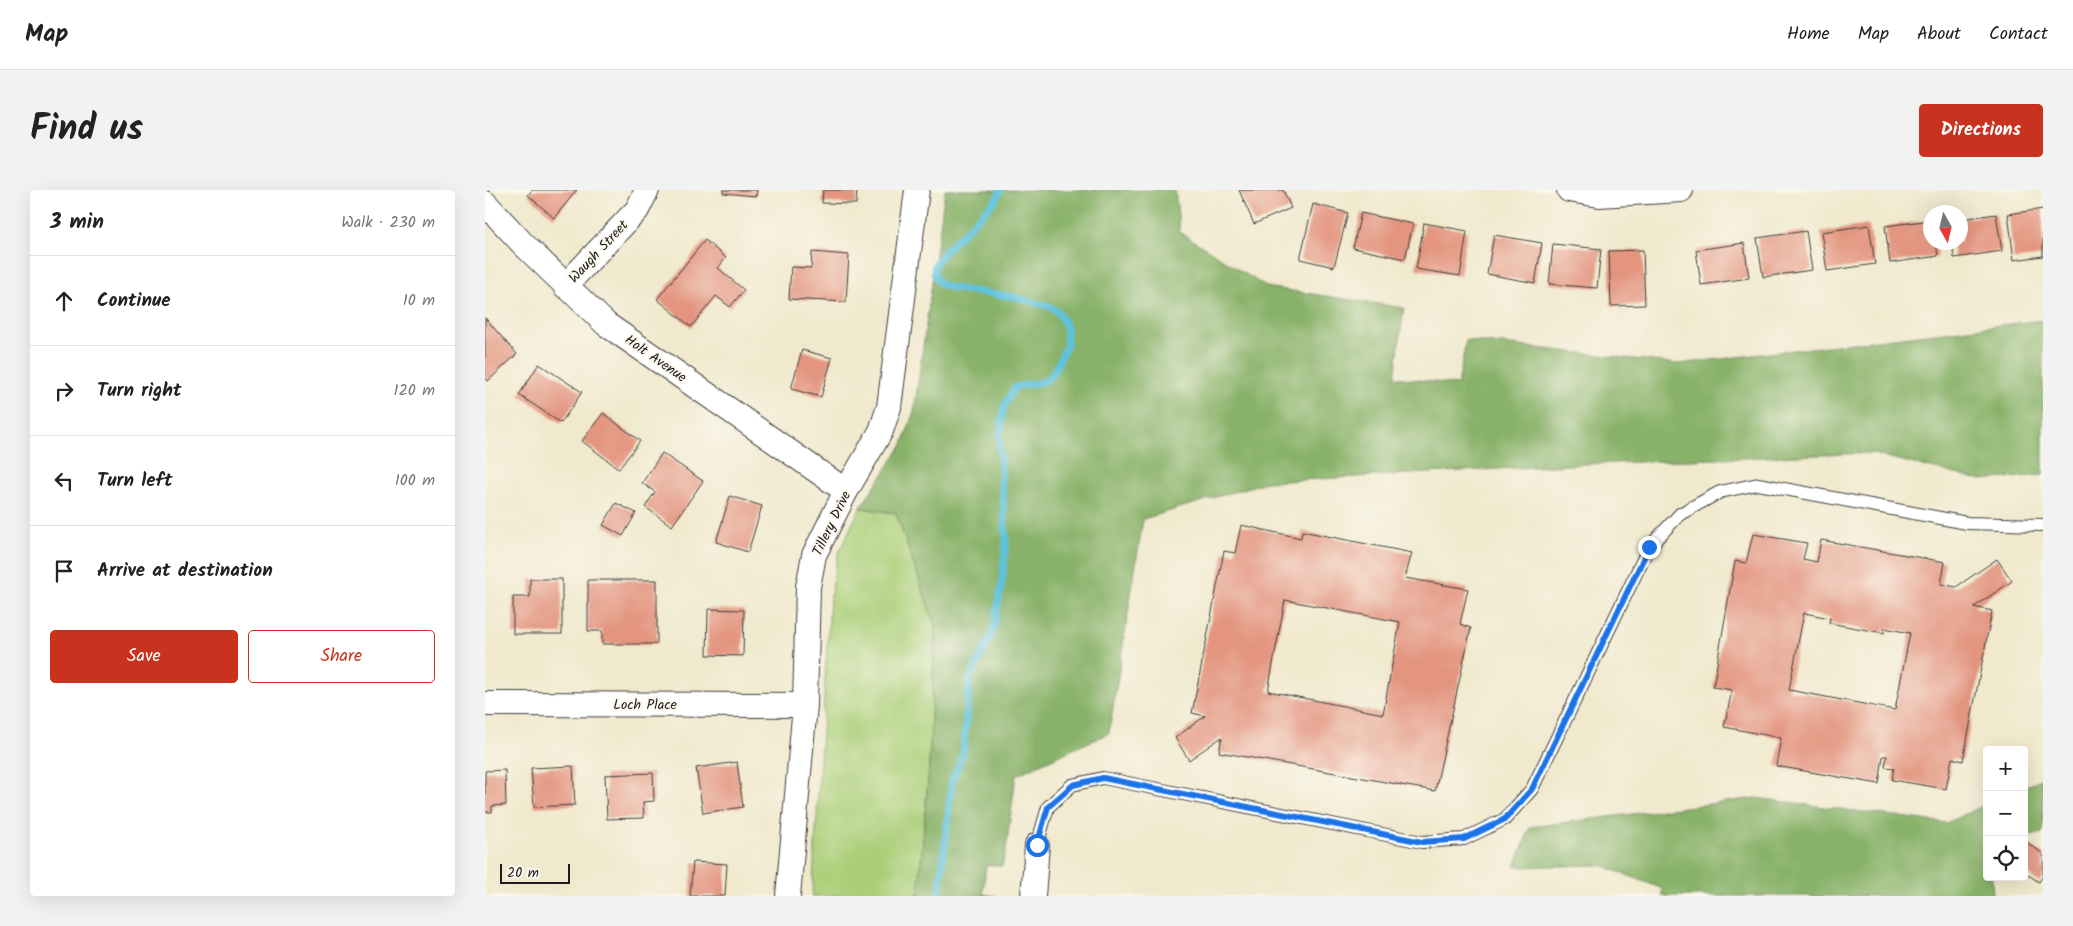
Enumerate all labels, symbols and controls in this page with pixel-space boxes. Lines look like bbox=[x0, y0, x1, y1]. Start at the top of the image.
text: Map bbox=[25, 15, 68, 54]
text: Home bbox=[1787, 20, 1830, 49]
text: Map bbox=[1858, 20, 1889, 49]
text: About bbox=[1917, 20, 1961, 49]
text: Contact bbox=[1989, 20, 2048, 49]
text: Find us bbox=[30, 102, 143, 158]
button: Directions bbox=[1919, 104, 2043, 157]
north arrow bbox=[1923, 205, 1968, 250]
text: 3 min bbox=[50, 206, 104, 239]
text: Walk · 230 m bbox=[341, 210, 435, 235]
street label: Waugh Street bbox=[564, 215, 634, 288]
text: Continue bbox=[97, 286, 170, 316]
icon: ahead bbox=[50, 287, 78, 315]
text: 10 m bbox=[403, 288, 435, 313]
street label: Holt Avenue bbox=[620, 329, 692, 389]
text: Turn right bbox=[97, 376, 182, 406]
icon: right bbox=[50, 377, 78, 405]
text: 120 m bbox=[394, 378, 435, 403]
text: Turn left bbox=[97, 466, 172, 496]
icon: left bbox=[50, 467, 78, 495]
text: 100 m bbox=[395, 468, 435, 493]
street label: Tillery Drive bbox=[807, 487, 857, 560]
route end bbox=[1638, 536, 1661, 559]
text: Arrive at destination bbox=[97, 556, 273, 586]
icon: arrive bbox=[50, 557, 78, 585]
button: Save bbox=[50, 630, 238, 683]
button: Share bbox=[248, 630, 435, 683]
street label: Loch Place bbox=[613, 694, 677, 716]
map controls bbox=[1983, 746, 2028, 881]
button: + bbox=[1983, 746, 2028, 791]
button: − bbox=[1983, 791, 2028, 836]
route start bbox=[1026, 834, 1049, 857]
button: locate bbox=[1983, 836, 2028, 881]
scale bar bbox=[500, 861, 570, 884]
text: 20 m bbox=[507, 862, 539, 884]

